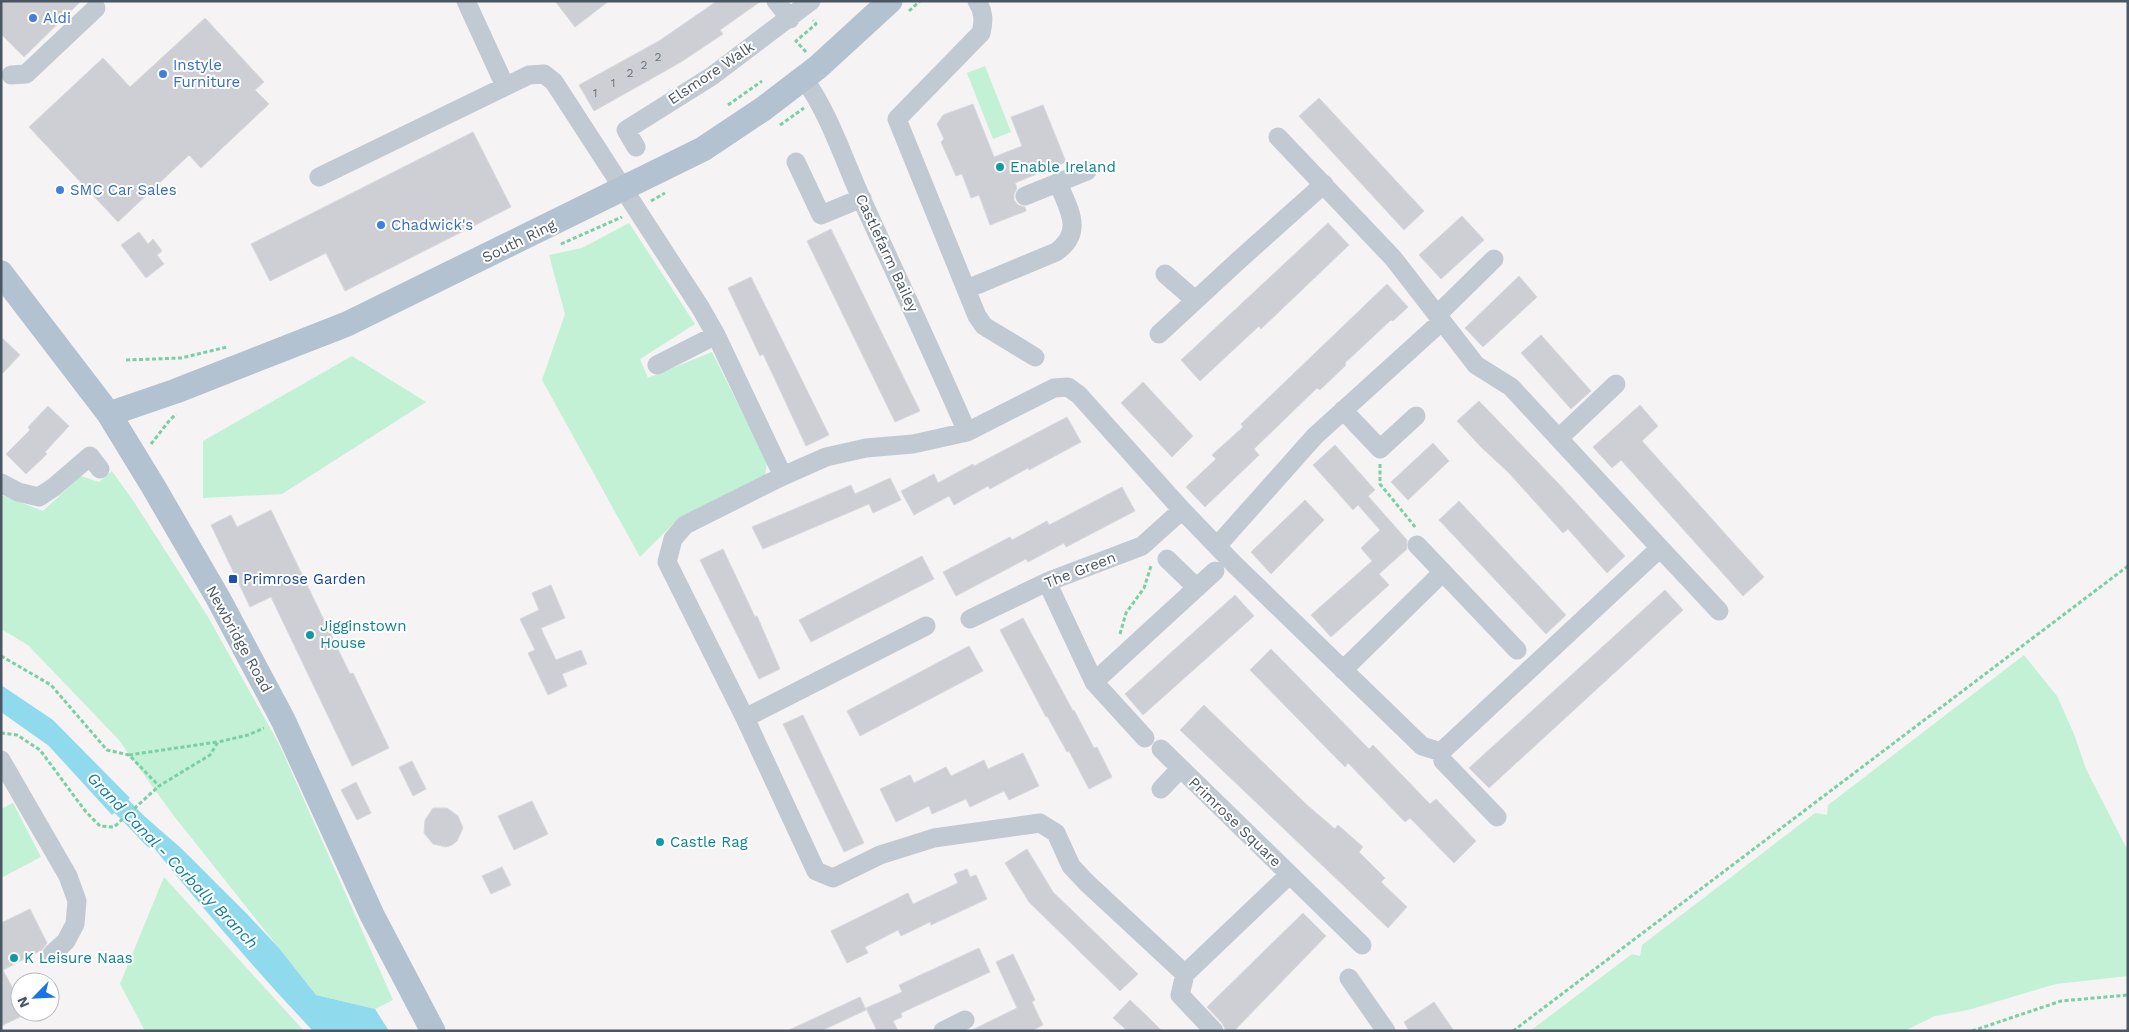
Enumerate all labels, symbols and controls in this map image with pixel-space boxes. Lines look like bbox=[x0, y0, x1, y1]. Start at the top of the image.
place label: Aldi bbox=[43, 9, 71, 27]
marker: Aldi bbox=[27, 12, 39, 24]
street label: Elsmore Walk bbox=[664, 37, 758, 108]
house number: 2 bbox=[655, 50, 662, 64]
place label: Instyle Furniture bbox=[173, 56, 240, 91]
house number: 2 bbox=[641, 58, 648, 72]
house number: 2 bbox=[627, 66, 634, 80]
marker: Instyle Furniture bbox=[157, 68, 169, 80]
house number: 1 bbox=[611, 76, 615, 90]
house number: 1 bbox=[593, 86, 597, 100]
place label: Enable Ireland bbox=[1010, 158, 1116, 176]
marker: Enable Ireland bbox=[994, 161, 1006, 173]
place label: SMC Car Sales bbox=[70, 181, 177, 199]
marker: SMC Car Sales bbox=[54, 184, 66, 196]
street label: Castlefarm Bailey bbox=[852, 191, 922, 315]
street label: South Ring bbox=[479, 215, 559, 267]
place label: Chadwick's bbox=[391, 216, 473, 234]
marker: Chadwick's bbox=[375, 219, 387, 231]
street label: The Green bbox=[1042, 548, 1118, 592]
place label: Primrose Garden bbox=[243, 570, 366, 588]
marker: Primrose Garden bbox=[227, 573, 239, 585]
street label: Newbridge Road bbox=[202, 583, 276, 695]
place label: Jigginstown House bbox=[320, 617, 406, 652]
marker: Jigginstown House bbox=[304, 629, 316, 641]
water label: Grand Canal - Corbally Branch bbox=[83, 768, 262, 952]
street label: Primrose Square bbox=[1185, 773, 1285, 871]
place label: Castle Rag bbox=[670, 833, 748, 851]
marker: Castle Rag bbox=[654, 836, 666, 848]
place label: K Leisure Naas bbox=[24, 949, 133, 967]
marker: K Leisure Naas bbox=[8, 952, 20, 964]
north arrow bbox=[10, 972, 60, 1022]
text: N bbox=[14, 994, 33, 1010]

